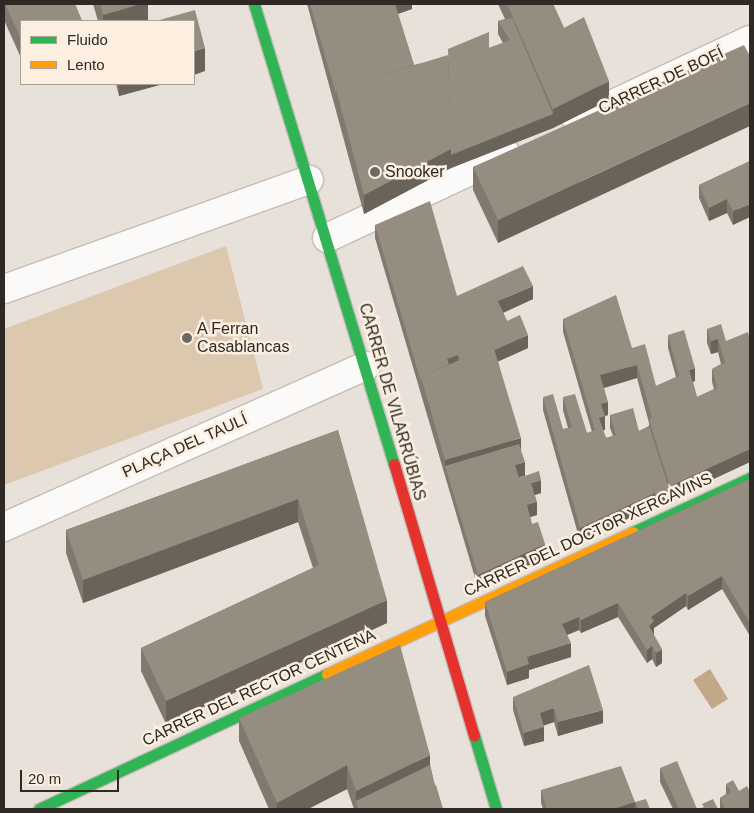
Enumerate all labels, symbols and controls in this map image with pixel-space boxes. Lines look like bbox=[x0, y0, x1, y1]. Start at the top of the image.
legend bbox=[20, 20, 195, 85]
text: Fluido bbox=[67, 31, 108, 48]
street label: CARRER DE BOFÍ bbox=[595, 44, 727, 118]
text: Lento bbox=[67, 56, 105, 73]
place label: Snooker bbox=[385, 162, 445, 182]
marker: Snooker bbox=[369, 166, 381, 178]
street label: CARRER DE VILARRÚBIAS bbox=[355, 301, 429, 503]
place label: A Ferran Casablancas bbox=[197, 319, 290, 357]
marker: A Ferran Casablancas bbox=[181, 332, 193, 344]
street label: PLAÇA DEL TAULÍ bbox=[119, 409, 251, 483]
street label: CARRER DEL DOCTOR XERCAVINS bbox=[461, 469, 715, 601]
street label: CARRER DEL RECTOR CENTENA bbox=[139, 625, 379, 751]
scale bar bbox=[22, 760, 121, 792]
text: 20 m bbox=[28, 770, 61, 787]

